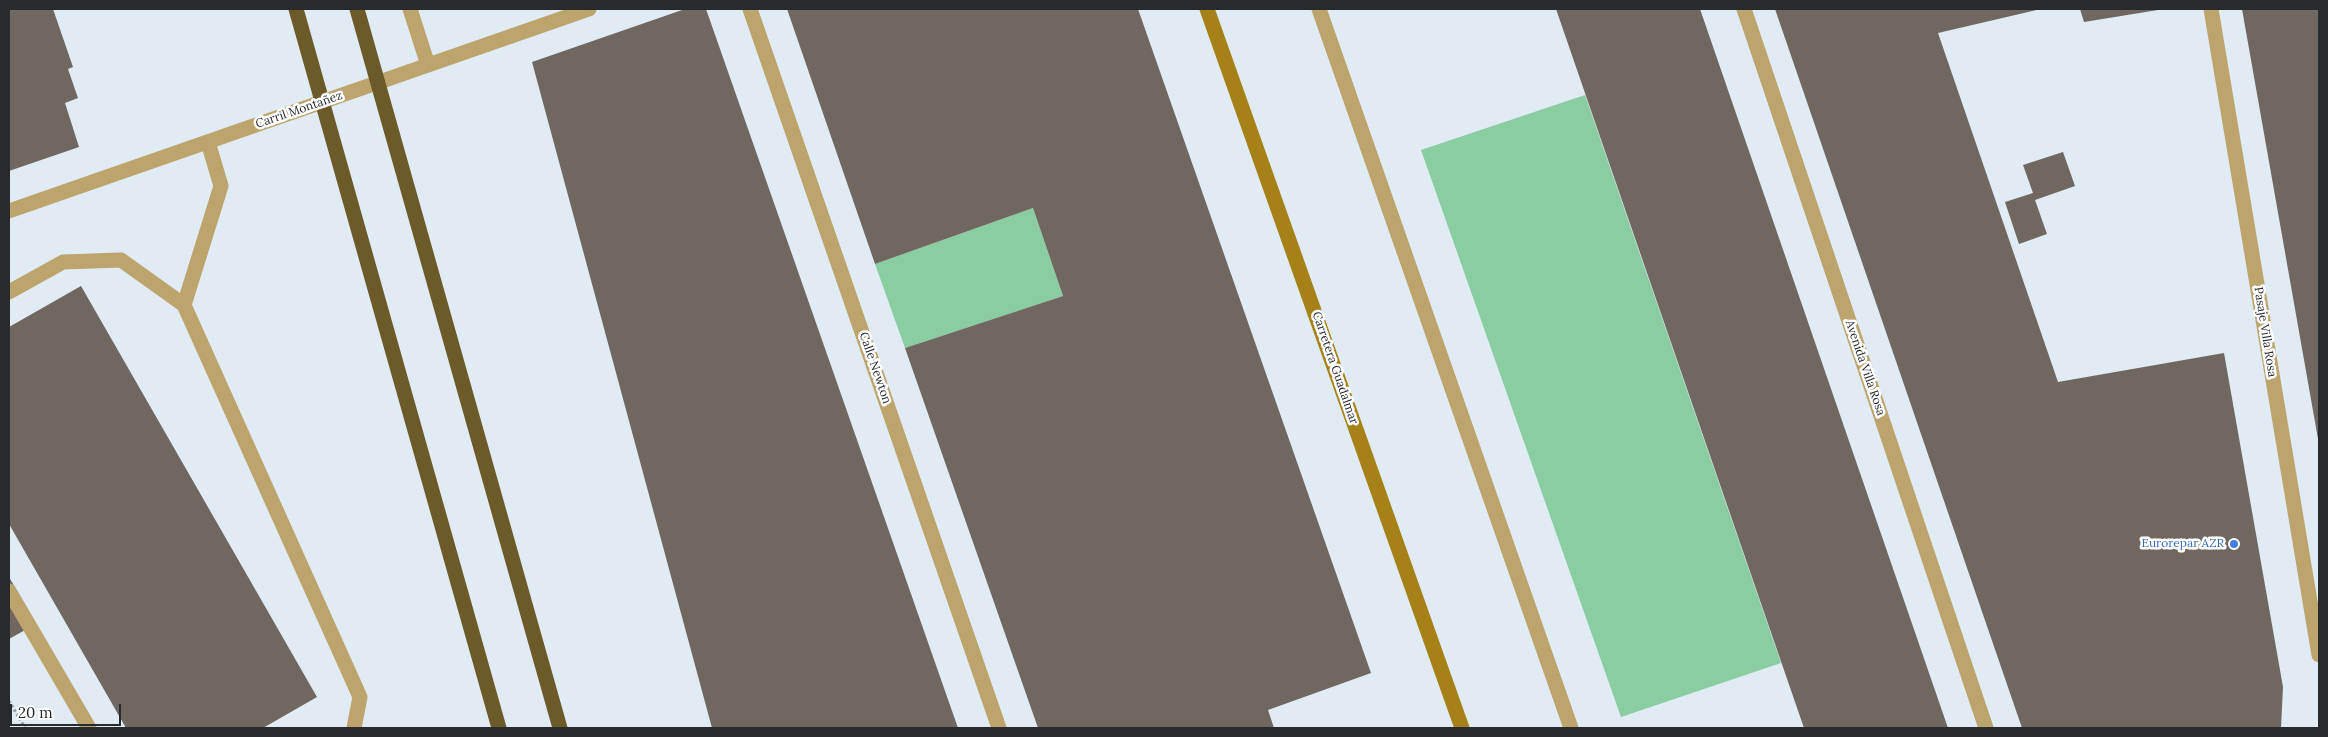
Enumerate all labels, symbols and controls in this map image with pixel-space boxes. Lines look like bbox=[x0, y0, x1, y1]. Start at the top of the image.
street label: Carril Montañez bbox=[254, 88, 344, 132]
street label: Pasaje Villa Rosa bbox=[2251, 286, 2279, 378]
street label: Carretera Guadalmar bbox=[1309, 310, 1361, 426]
street label: Avenida Villa Rosa bbox=[1842, 318, 1888, 418]
street label: Calle Newton bbox=[856, 330, 894, 406]
place label: Eurorepar AZR bbox=[2142, 537, 2224, 551]
marker: Eurorepar AZR bbox=[2228, 538, 2240, 550]
scale bar bbox=[12, 694, 124, 726]
text: 20 m bbox=[18, 703, 53, 722]

